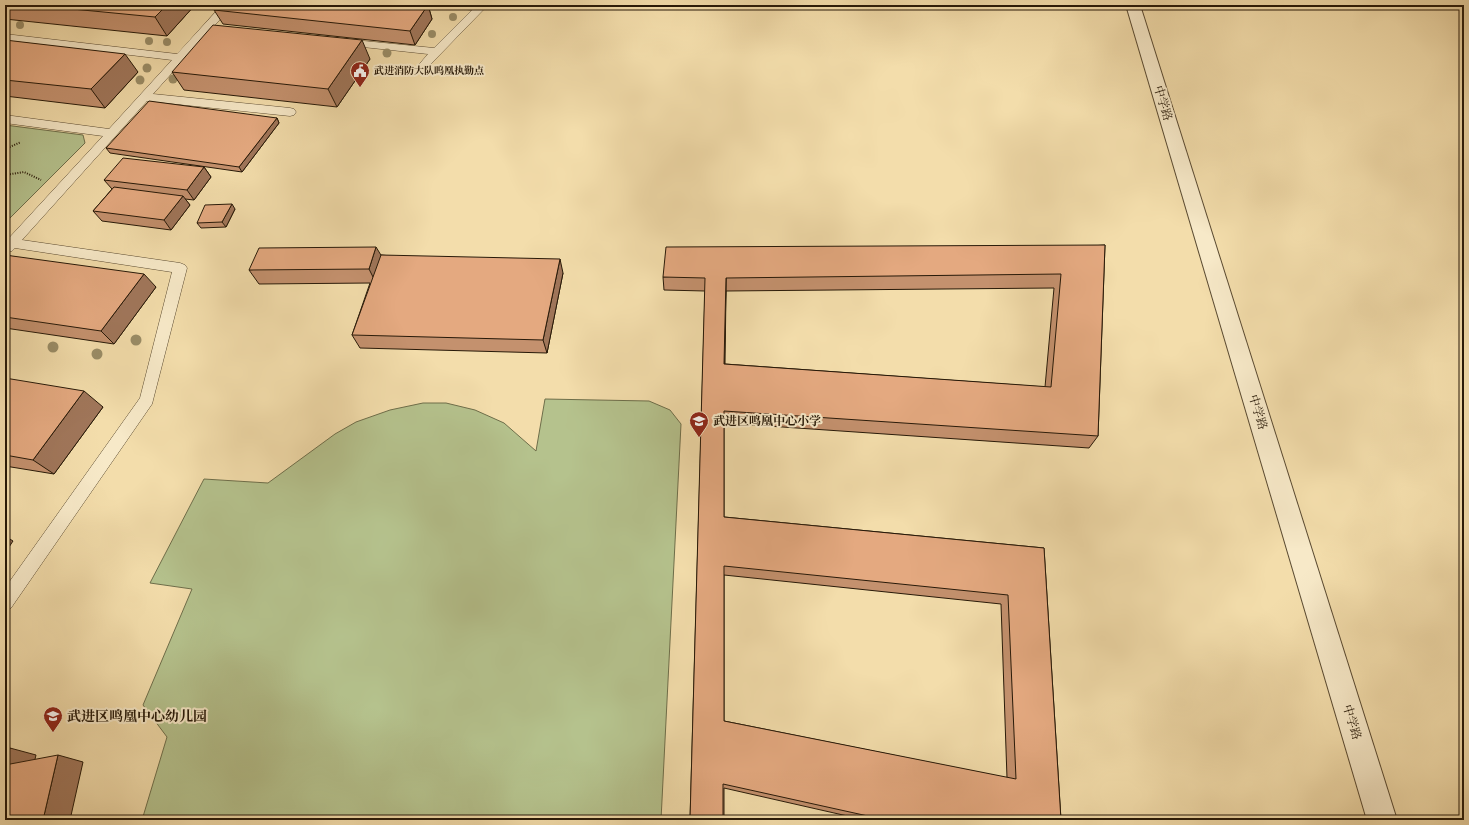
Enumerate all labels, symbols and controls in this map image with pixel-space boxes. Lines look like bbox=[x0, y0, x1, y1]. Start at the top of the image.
public building icon: 武进消防大队呜凰执勤点 bbox=[349, 60, 371, 88]
place label: 武进消防大队呜凰执勤点 bbox=[374, 65, 484, 77]
street label: 中学路 bbox=[1151, 84, 1175, 122]
street label: 中学路 bbox=[1246, 393, 1270, 431]
school or university icon: 武进区鸣凰中心小学 bbox=[688, 410, 710, 438]
place label: 武进区鸣凰中心小学 bbox=[713, 414, 821, 428]
street label: 中学路 bbox=[1340, 703, 1364, 741]
school or university icon: 武进区鸣凰中心幼儿园 bbox=[42, 705, 64, 733]
place label: 武进区鸣凰中心幼儿园 bbox=[67, 708, 207, 725]

